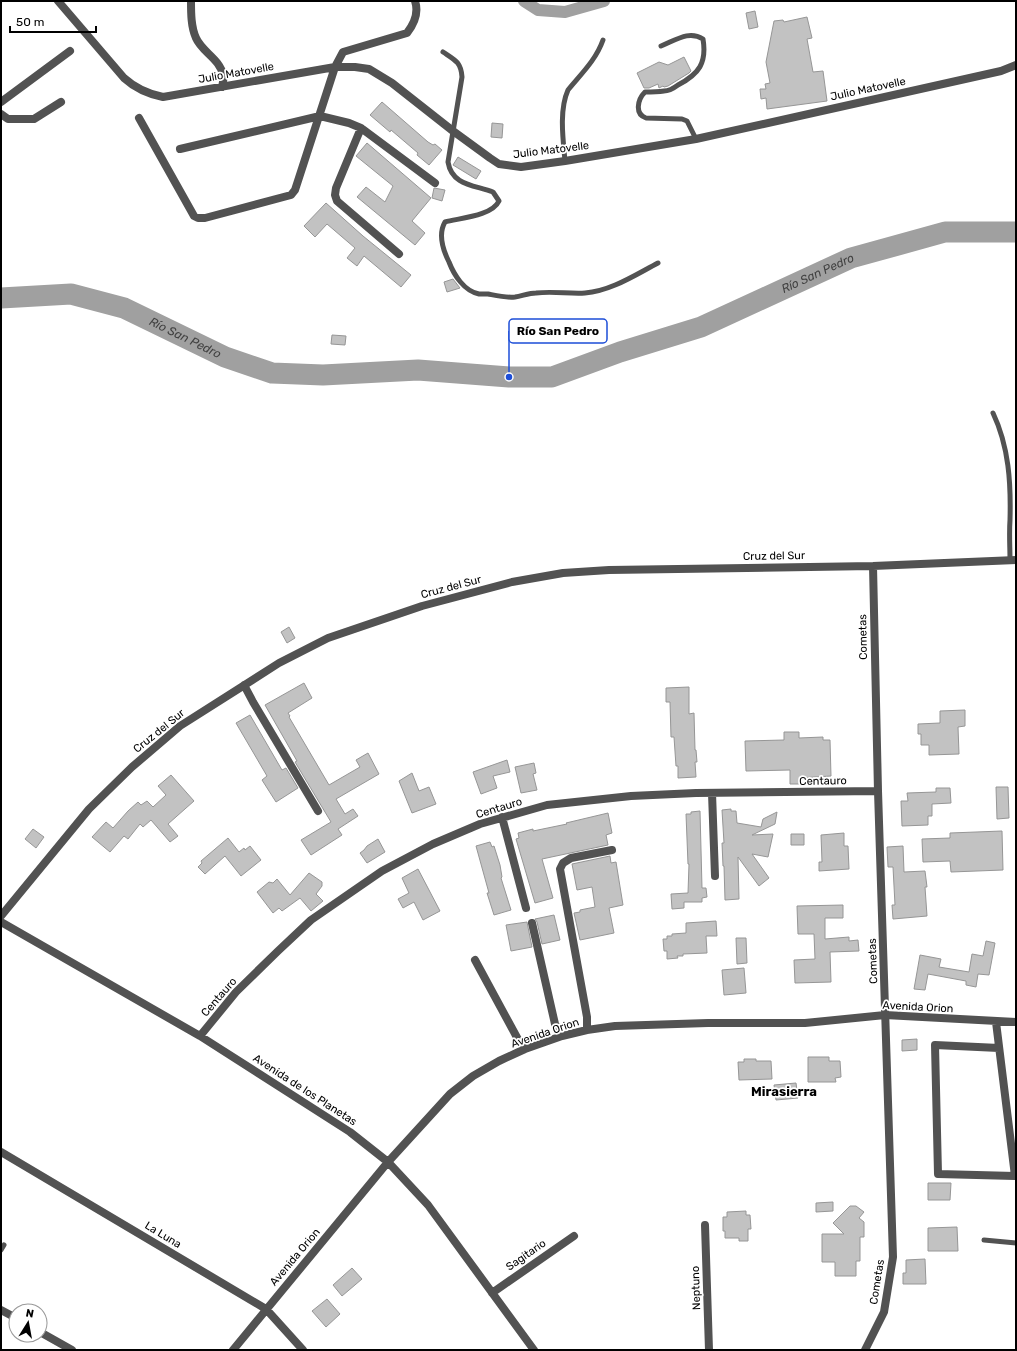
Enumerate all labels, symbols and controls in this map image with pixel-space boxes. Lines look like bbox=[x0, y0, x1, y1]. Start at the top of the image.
scale bar bbox=[10, 8, 96, 34]
text: 50 m bbox=[16, 15, 44, 29]
street label: Julio Matovelle bbox=[197, 60, 275, 86]
street label: Julio Matovelle bbox=[829, 75, 907, 103]
street label: Julio Matovelle bbox=[512, 139, 590, 161]
water label: Río San Pedro bbox=[779, 251, 856, 296]
water label: Río San Pedro bbox=[147, 314, 224, 361]
callout: Río San Pedro bbox=[509, 319, 607, 343]
text: Río San Pedro bbox=[517, 324, 599, 338]
street label: Cruz del Sur bbox=[743, 549, 806, 563]
street label: Cruz del Sur bbox=[419, 572, 483, 601]
street label: Cometas bbox=[856, 614, 870, 660]
street label: Cruz del Sur bbox=[131, 706, 188, 756]
street label: Centauro bbox=[799, 774, 847, 788]
street label: Centauro bbox=[474, 795, 524, 821]
street label: Cometas bbox=[866, 938, 880, 984]
street label: Centauro bbox=[199, 975, 239, 1019]
street label: Avenida Orion bbox=[882, 999, 954, 1015]
street label: Avenida Orion bbox=[509, 1015, 581, 1051]
street label: Avenida de los Planetas bbox=[251, 1052, 360, 1129]
district label: Mirasierra bbox=[751, 1084, 817, 1099]
street label: La Luna bbox=[142, 1219, 184, 1251]
street label: Avenida Orion bbox=[267, 1226, 323, 1288]
street label: Sagitario bbox=[504, 1237, 548, 1273]
street label: Cometas bbox=[867, 1258, 887, 1306]
street label: Neptuno bbox=[689, 1266, 703, 1310]
north arrow bbox=[8, 1303, 48, 1343]
text: N bbox=[25, 1307, 35, 1321]

